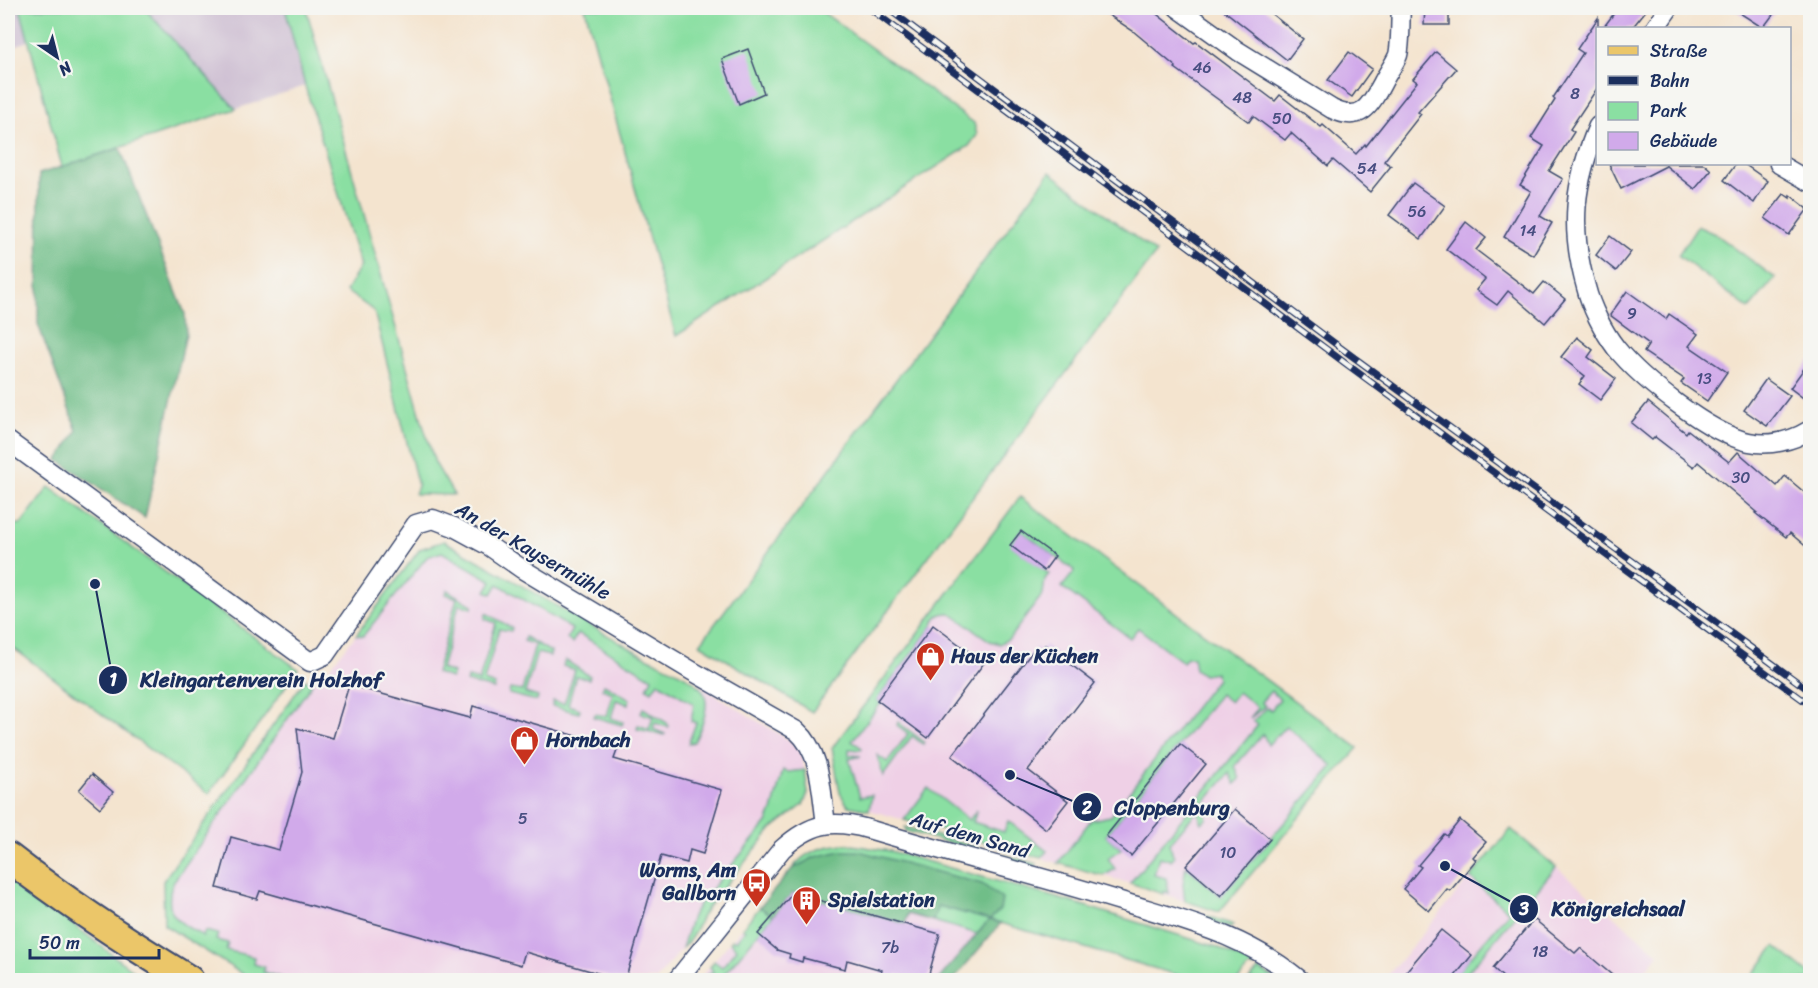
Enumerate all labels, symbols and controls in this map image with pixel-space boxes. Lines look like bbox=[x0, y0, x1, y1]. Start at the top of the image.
north arrow bbox=[27, 27, 87, 87]
legend bbox=[1596, 27, 1791, 165]
text: Straße bbox=[1650, 35, 1707, 67]
text: N bbox=[52, 53, 79, 84]
house number: 46 bbox=[1192, 53, 1212, 82]
text: Bahn bbox=[1650, 65, 1690, 97]
house number: 8 bbox=[1570, 79, 1580, 108]
house number: 48 bbox=[1232, 83, 1252, 112]
text: Park bbox=[1650, 95, 1687, 127]
house number: 50 bbox=[1272, 104, 1292, 133]
text: Gebäude bbox=[1650, 125, 1718, 157]
house number: 54 bbox=[1357, 154, 1377, 183]
house number: 56 bbox=[1408, 197, 1426, 226]
house number: 14 bbox=[1520, 216, 1536, 245]
house number: 9 bbox=[1627, 299, 1637, 328]
house number: 13 bbox=[1696, 364, 1712, 393]
house number: 30 bbox=[1732, 463, 1750, 492]
street label: An der Kaysermühle bbox=[447, 491, 618, 610]
place label: Haus der Küchen bbox=[950, 639, 1099, 674]
shop icon: Haus der Küchen bbox=[914, 640, 946, 682]
callout: Kleingartenverein Holzhof bbox=[98, 660, 394, 699]
text: Kleingartenverein Holzhof bbox=[139, 661, 386, 699]
text: 1 bbox=[109, 664, 117, 696]
place label: Hornbach bbox=[545, 723, 631, 758]
shop icon: Hornbach bbox=[509, 724, 541, 766]
callout: Cloppenburg bbox=[1072, 788, 1242, 827]
text: Cloppenburg bbox=[1113, 789, 1230, 827]
text: 2 bbox=[1081, 792, 1093, 824]
street label: Auf dem Sand bbox=[905, 801, 1035, 869]
house number: 5 bbox=[518, 804, 528, 833]
house number: 10 bbox=[1220, 838, 1236, 867]
place label: Worms, Am Gallborn bbox=[640, 853, 737, 911]
bus stop icon: Worms, Am Gallborn bbox=[741, 866, 773, 908]
place label: Spielstation bbox=[827, 883, 935, 918]
building icon: Spielstation bbox=[791, 884, 823, 926]
callout: Königreichsaal bbox=[1509, 889, 1697, 928]
text: Königreichsaal bbox=[1550, 890, 1686, 928]
text: 3 bbox=[1518, 893, 1529, 925]
scale bar bbox=[30, 922, 159, 960]
text: 50 m bbox=[39, 927, 80, 959]
house number: 7b bbox=[881, 933, 899, 962]
house number: 18 bbox=[1532, 937, 1549, 966]

